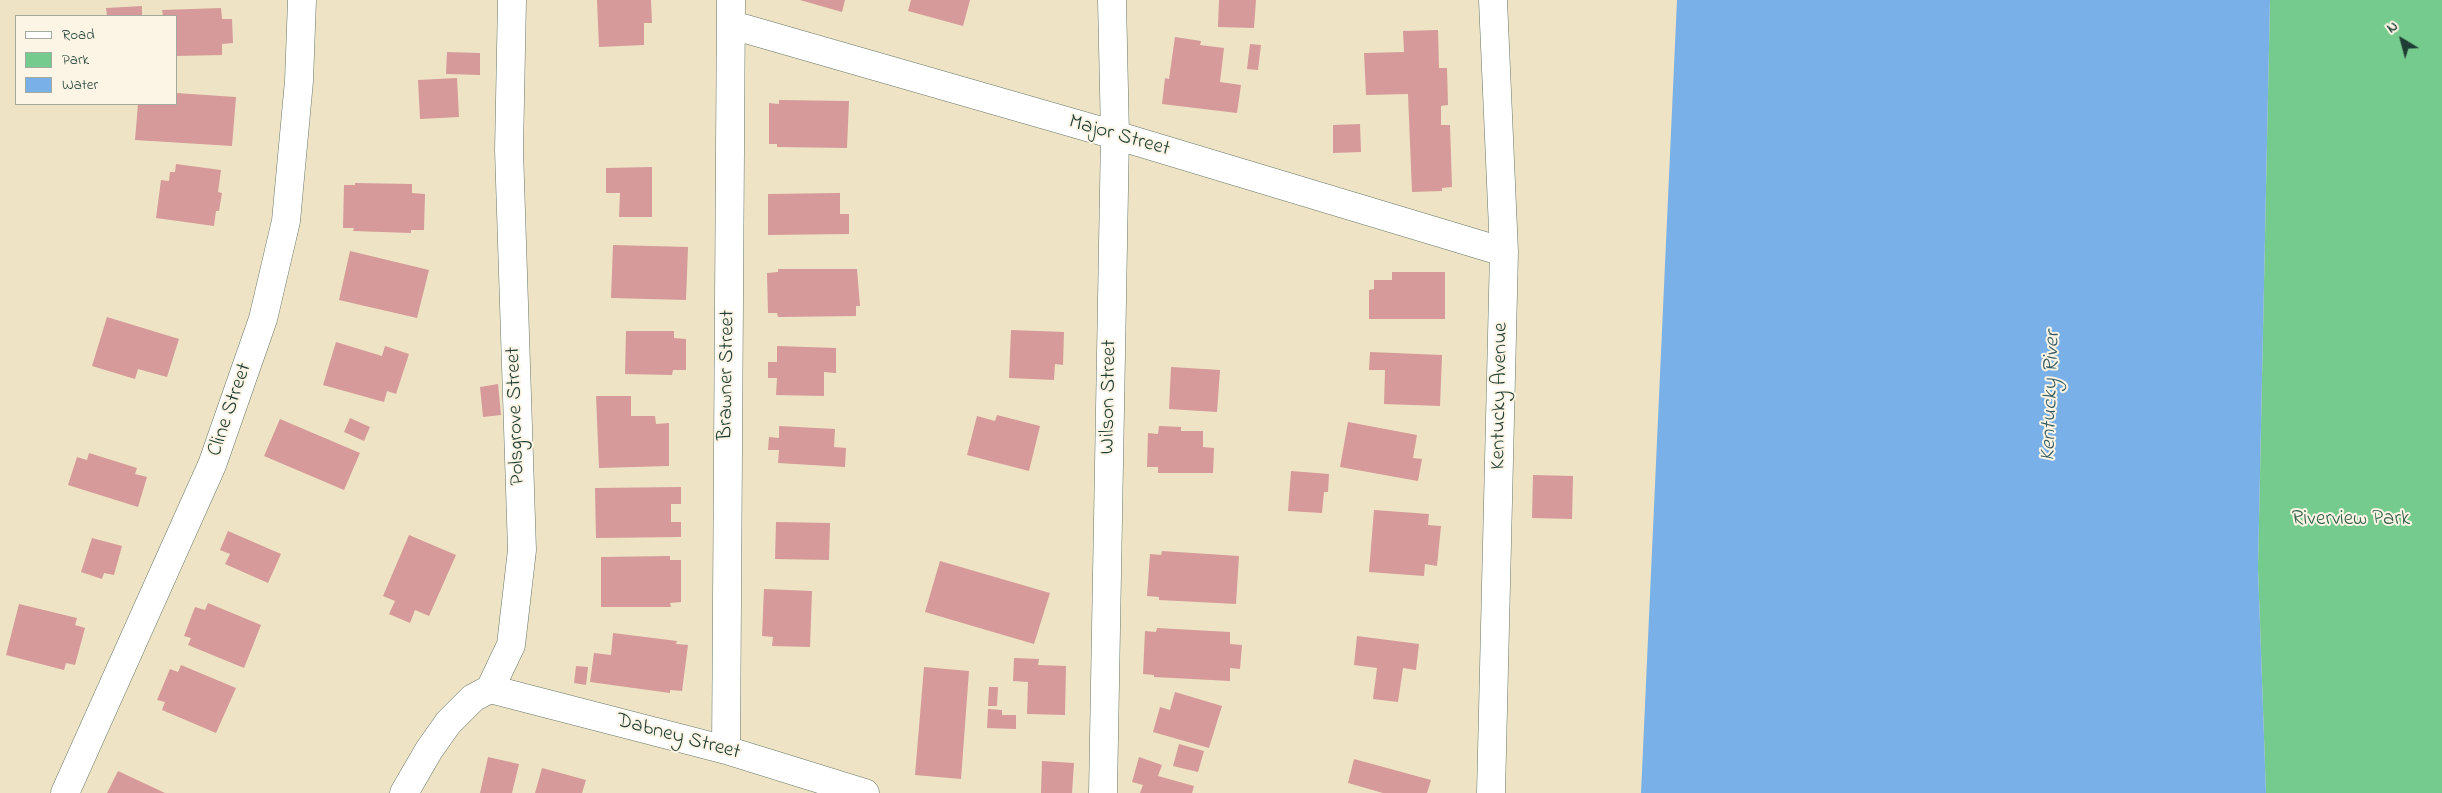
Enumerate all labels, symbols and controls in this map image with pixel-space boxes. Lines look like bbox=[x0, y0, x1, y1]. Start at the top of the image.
legend bbox=[15, 15, 178, 105]
north arrow bbox=[2377, 15, 2427, 65]
text: N bbox=[2383, 16, 2403, 39]
text: Road bbox=[62, 24, 95, 46]
text: Park bbox=[62, 49, 89, 71]
text: Water bbox=[62, 74, 98, 96]
street label: Major Street bbox=[1066, 111, 1172, 163]
street label: Brawner Street bbox=[714, 310, 742, 440]
street label: Kentucky Avenue bbox=[1487, 322, 1515, 470]
water label: Kentucky River bbox=[2037, 330, 2067, 462]
street label: Wilson Street bbox=[1096, 339, 1124, 455]
street label: Polsgrove Street bbox=[502, 346, 532, 486]
street label: Cline Street bbox=[203, 360, 259, 460]
park label: Riverview Park bbox=[2292, 508, 2410, 534]
street label: Dabney Street bbox=[613, 709, 743, 767]

